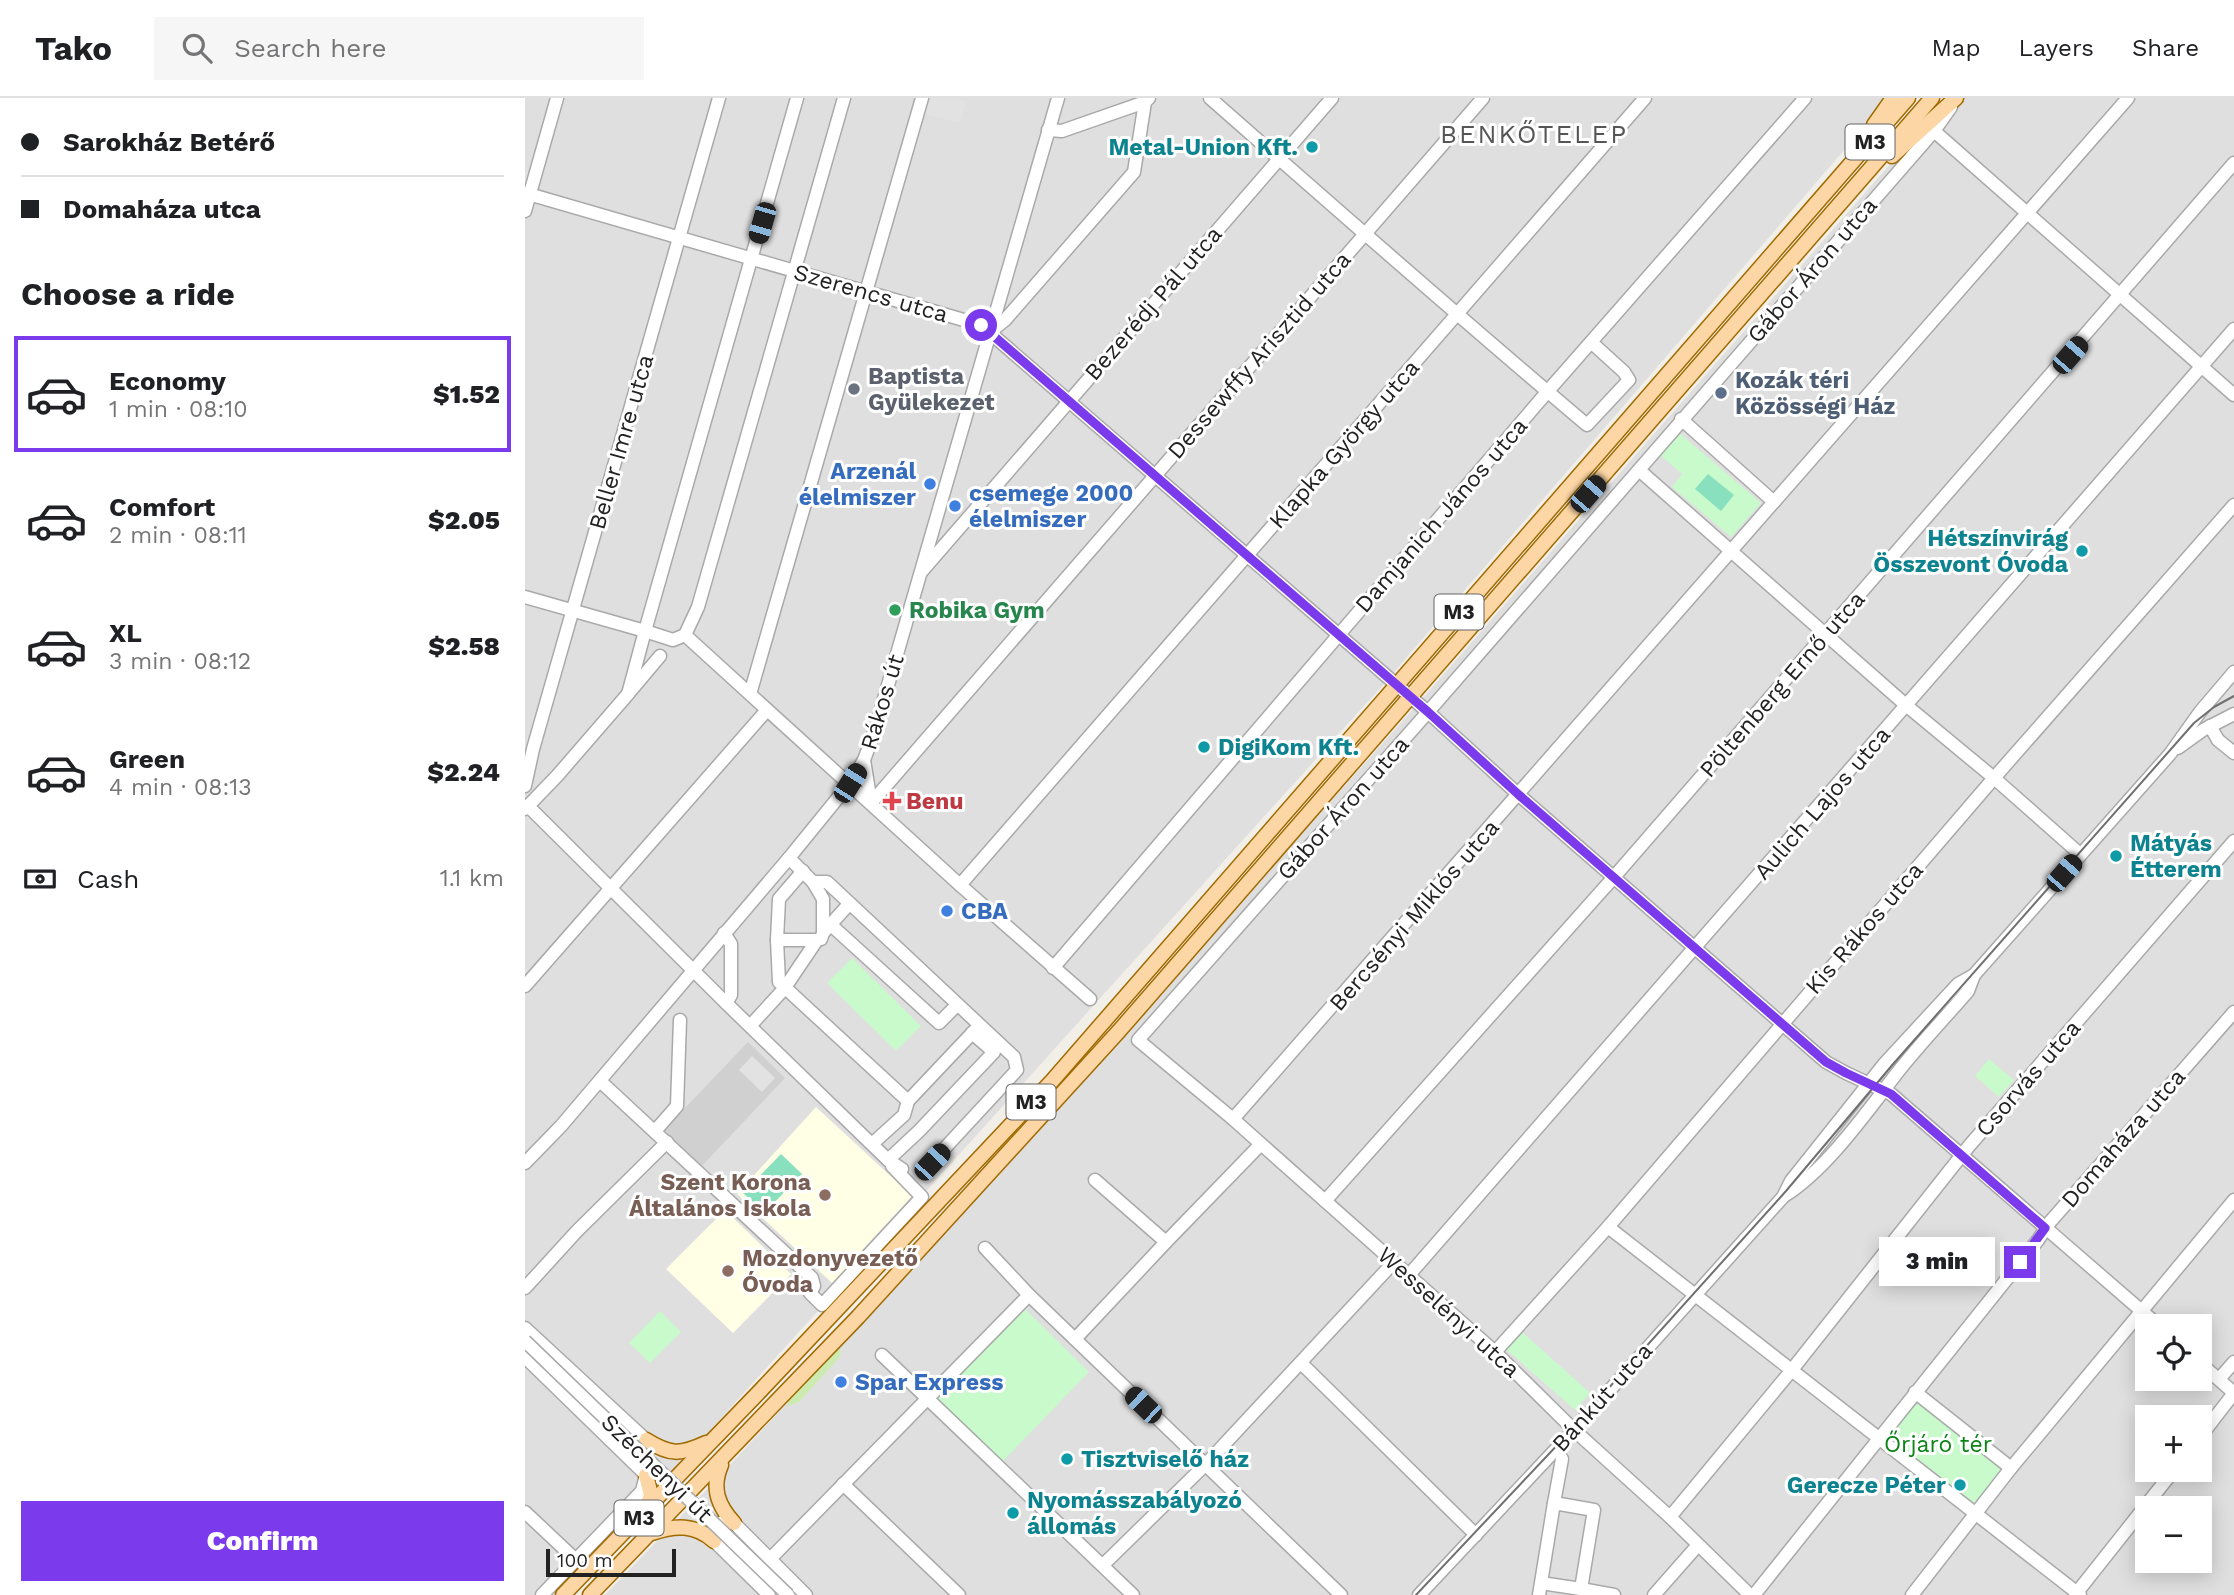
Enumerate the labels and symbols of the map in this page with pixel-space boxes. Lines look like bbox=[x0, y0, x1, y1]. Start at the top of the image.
district label: BENKŐTELEP bbox=[1440, 119, 1628, 149]
road number: M3 bbox=[1845, 124, 1895, 159]
place label: Metal-Union Kft. bbox=[1108, 134, 1298, 161]
marker: Metal-Union Kft. bbox=[1304, 139, 1320, 155]
street label: Gábor Áron utca bbox=[1742, 192, 1883, 348]
car bbox=[747, 200, 778, 246]
street label: Bezerédj Pál utca bbox=[1079, 221, 1228, 386]
street label: Dessewffy Arisztid utca bbox=[1162, 246, 1357, 464]
street label: Szerencs utca bbox=[791, 259, 951, 328]
route start bbox=[965, 309, 997, 341]
car bbox=[2049, 332, 2092, 378]
street label: Beller Imre utca bbox=[584, 352, 659, 533]
street label: Klapka György utca bbox=[1264, 354, 1425, 534]
place label: Baptista Gyülekezet bbox=[868, 363, 995, 416]
place label: Kozák téri Közösségi Ház bbox=[1735, 367, 1896, 420]
marker: Baptista Gyülekezet bbox=[846, 381, 862, 397]
marker: Kozák téri Közösségi Ház bbox=[1713, 385, 1729, 401]
street label: Damjanich János utca bbox=[1350, 413, 1533, 618]
place label: Arzenál élelmiszer bbox=[799, 458, 916, 511]
car bbox=[1567, 471, 1610, 517]
marker: Arzenál élelmiszer bbox=[922, 476, 938, 492]
place label: csemege 2000 élelmiszer bbox=[969, 480, 1133, 533]
marker: csemege 2000 élelmiszer bbox=[947, 498, 963, 514]
place label: Hétszínvirág Összevont Óvoda bbox=[1873, 525, 2069, 578]
marker: Hétszínvirág Összevont Óvoda bbox=[2074, 543, 2090, 559]
street label: Pöltenberg Ernő utca bbox=[1694, 586, 1871, 783]
road number: M3 bbox=[1434, 594, 1483, 630]
place label: Robika Gym bbox=[909, 597, 1045, 624]
marker: Robika Gym bbox=[887, 602, 903, 618]
street label: Rákos út bbox=[855, 651, 910, 753]
street label: Aulich Lajos utca bbox=[1749, 721, 1896, 885]
street label: Gábor Áron utca bbox=[1272, 731, 1415, 886]
place label: DigiKom Kft. bbox=[1218, 734, 1359, 761]
marker: DigiKom Kft. bbox=[1196, 739, 1212, 755]
car bbox=[830, 760, 871, 806]
place label: Benu bbox=[906, 788, 964, 815]
marker: Benu bbox=[884, 793, 900, 809]
street label: Bercsényi Miklós utca bbox=[1324, 814, 1505, 1017]
place label: Mátyás Étterem bbox=[2130, 830, 2222, 883]
marker: Mátyás Étterem bbox=[2108, 848, 2124, 864]
car bbox=[2043, 850, 2086, 896]
street label: Kis Rákos utca bbox=[1800, 857, 1929, 1000]
place label: CBA bbox=[961, 898, 1008, 925]
marker: CBA bbox=[939, 903, 955, 919]
street label: Csorvás utca bbox=[1970, 1015, 2086, 1142]
street label: Domaháza utca bbox=[2056, 1063, 2191, 1213]
road number: M3 bbox=[1007, 1084, 1055, 1119]
car bbox=[910, 1139, 955, 1185]
place label: Szent Korona Általános Iskola bbox=[629, 1169, 812, 1222]
marker: Szent Korona Általános Iskola bbox=[817, 1187, 833, 1203]
callout: 3 min bbox=[1880, 1238, 1995, 1286]
street label: Wesselényi utca bbox=[1372, 1241, 1525, 1383]
place label: Mozdonyvezető Óvoda bbox=[742, 1245, 918, 1298]
route end bbox=[2004, 1246, 2036, 1278]
marker: Mozdonyvezető Óvoda bbox=[720, 1263, 736, 1279]
street label: Bánkút utca bbox=[1547, 1338, 1658, 1457]
place label: Spar Express bbox=[855, 1369, 1004, 1396]
marker: Spar Express bbox=[833, 1374, 849, 1390]
car bbox=[1121, 1383, 1166, 1427]
street label: Széchenyi út bbox=[595, 1409, 718, 1528]
park label: Őrjáró tér bbox=[1884, 1430, 1992, 1458]
place label: Tisztviselő ház bbox=[1081, 1446, 1249, 1473]
marker: Tisztviselő ház bbox=[1059, 1451, 1075, 1467]
place label: Gerecze Péter bbox=[1787, 1472, 1946, 1499]
marker: Gerecze Péter bbox=[1952, 1477, 1968, 1493]
place label: Nyomásszabályozó állomás bbox=[1027, 1487, 1242, 1540]
road number: M3 bbox=[615, 1500, 663, 1536]
marker: Nyomásszabályozó állomás bbox=[1005, 1505, 1021, 1521]
scale bar bbox=[546, 1546, 675, 1578]

